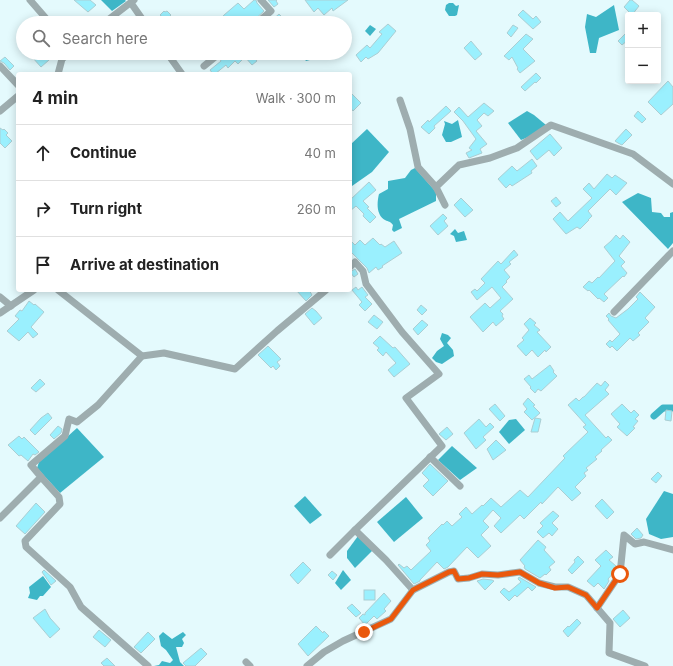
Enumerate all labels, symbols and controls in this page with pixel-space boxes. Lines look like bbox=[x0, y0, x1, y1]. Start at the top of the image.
map controls bbox=[625, 12, 661, 84]
button: + bbox=[625, 12, 661, 48]
search box bbox=[16, 16, 352, 60]
icon: search bbox=[30, 27, 52, 49]
text: Search here bbox=[62, 29, 148, 48]
button: − bbox=[625, 48, 661, 84]
text: 4 min bbox=[32, 88, 78, 108]
text: Walk · 300 m bbox=[256, 90, 336, 106]
icon: ahead bbox=[32, 142, 54, 164]
text: Continue bbox=[70, 143, 137, 162]
text: 40 m bbox=[304, 145, 336, 161]
icon: right bbox=[32, 198, 54, 220]
text: Turn right bbox=[70, 199, 142, 218]
text: 260 m bbox=[297, 201, 336, 217]
icon: arrive bbox=[32, 254, 54, 276]
text: Arrive at destination bbox=[70, 255, 219, 274]
route start bbox=[611, 565, 629, 583]
route end bbox=[355, 623, 373, 641]

